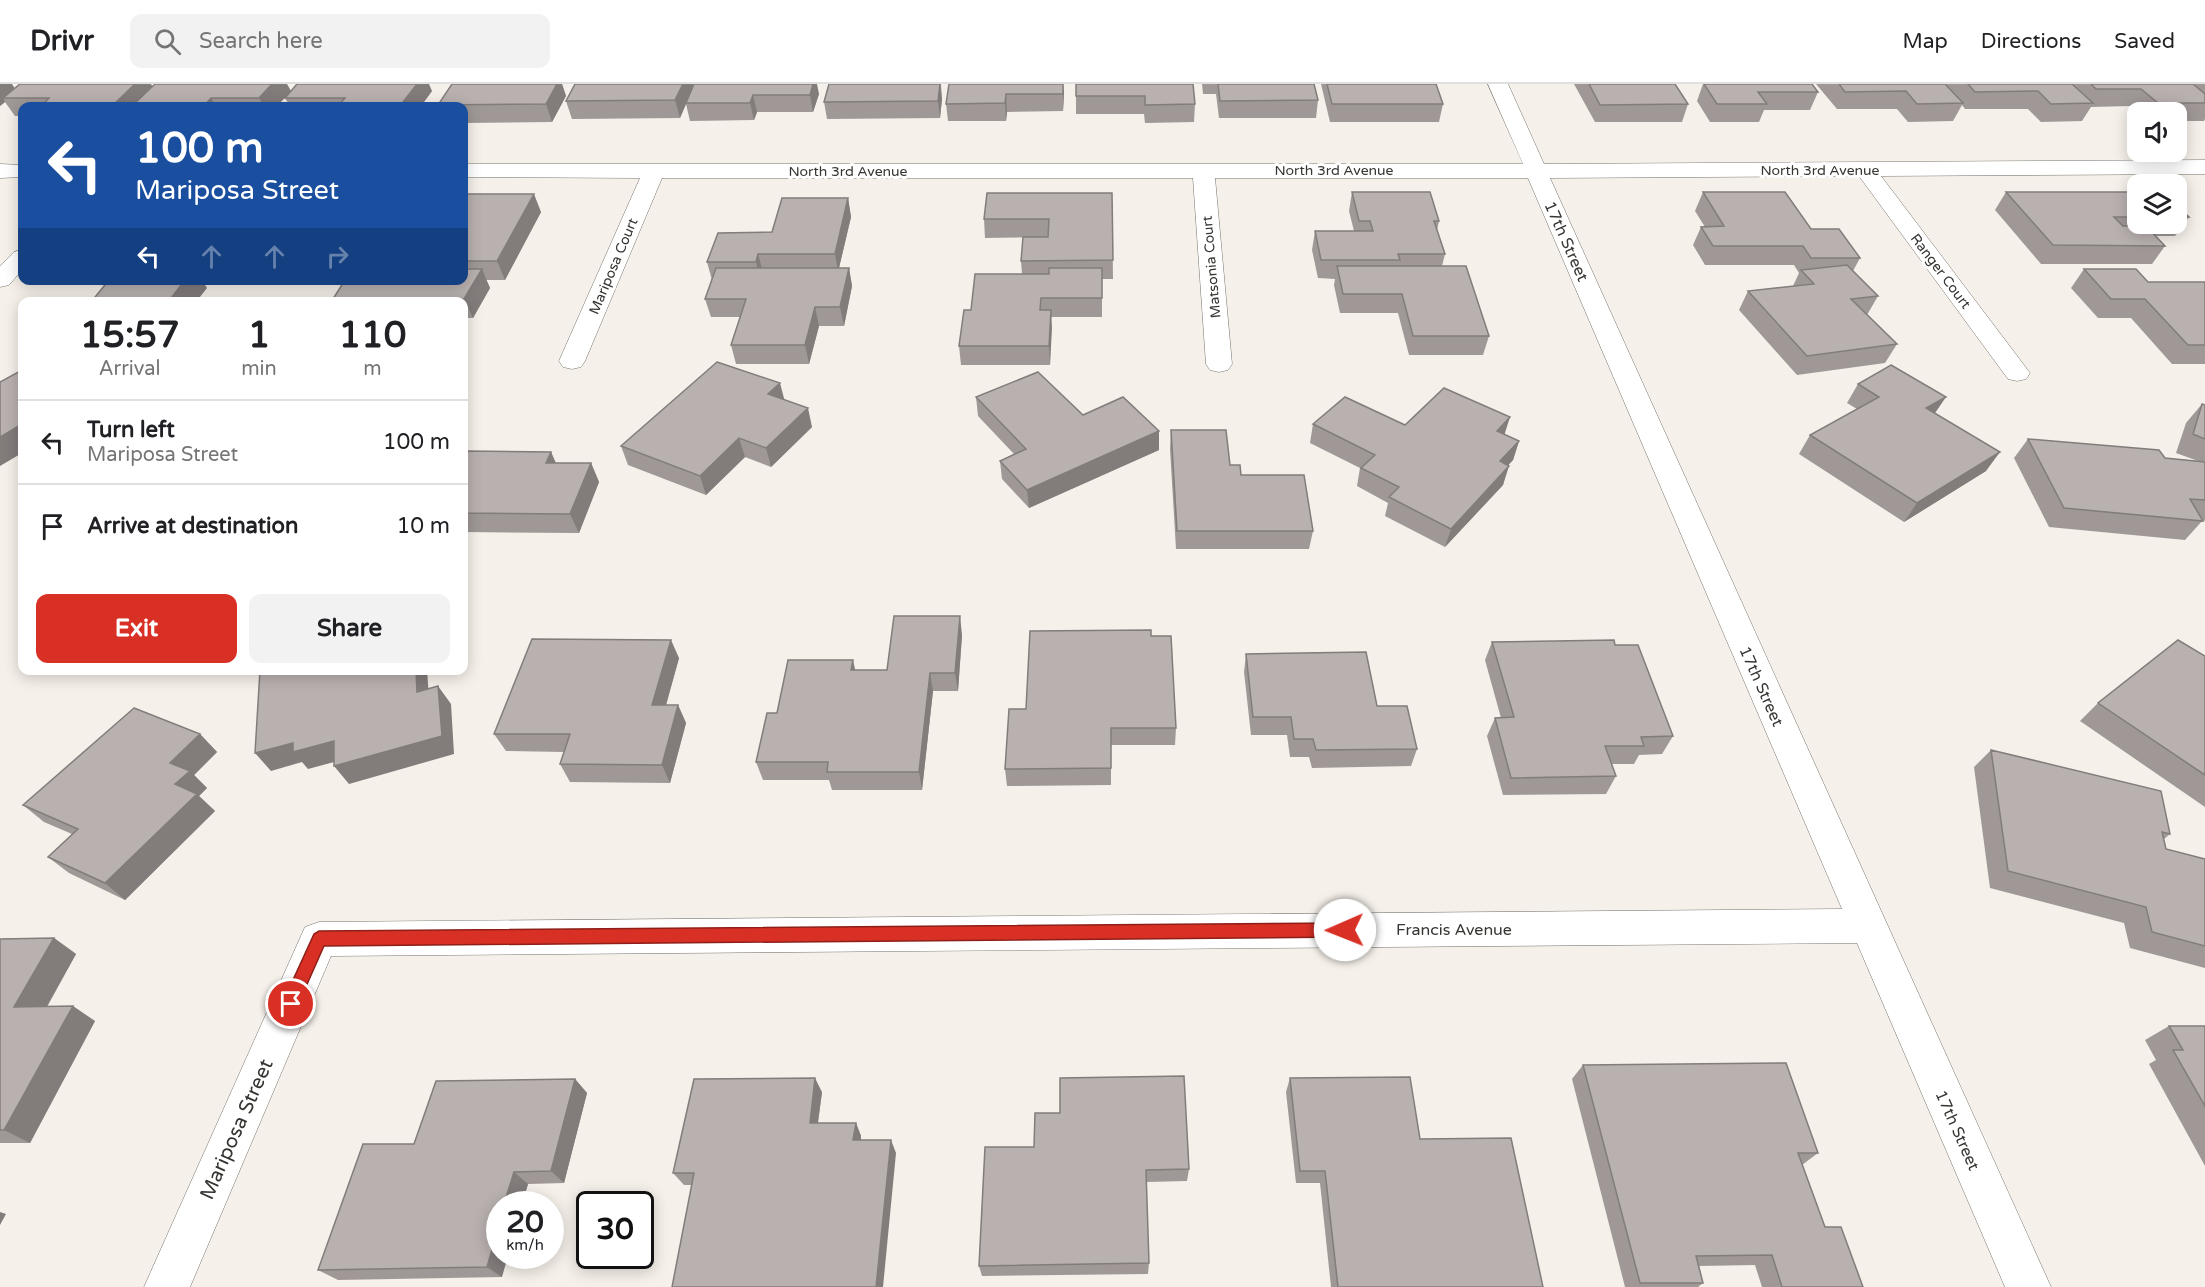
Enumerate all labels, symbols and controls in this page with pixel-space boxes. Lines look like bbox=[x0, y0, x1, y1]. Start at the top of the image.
search box bbox=[130, 14, 550, 68]
text: Drivr bbox=[30, 24, 94, 58]
icon: search bbox=[151, 25, 184, 58]
text: Search here bbox=[199, 28, 323, 54]
text: Map bbox=[1902, 29, 1948, 54]
text: Directions bbox=[1981, 29, 2081, 54]
text: Saved bbox=[2114, 29, 2175, 54]
map controls bbox=[2127, 102, 2187, 234]
button: sound bbox=[2127, 102, 2187, 162]
text: 100 m bbox=[135, 123, 264, 174]
icon: left bbox=[36, 126, 114, 204]
street label: North 3rd Avenue bbox=[1275, 162, 1394, 179]
street label: North 3rd Avenue bbox=[1761, 162, 1880, 179]
street label: North 3rd Avenue bbox=[789, 163, 908, 180]
text: Mariposa Street bbox=[135, 174, 339, 207]
button: layers bbox=[2127, 174, 2187, 234]
street label: 17th Street bbox=[1539, 198, 1593, 285]
street label: Matsonia Court bbox=[1199, 214, 1224, 319]
street label: Mariposa Court bbox=[585, 215, 642, 317]
street label: Ranger Court bbox=[1907, 230, 1975, 313]
icon: left bbox=[132, 240, 165, 273]
icon: ahead bbox=[195, 240, 228, 273]
icon: ahead bbox=[258, 240, 291, 273]
icon: right bbox=[321, 240, 354, 273]
text: 15:57 bbox=[80, 314, 180, 357]
text: 1 bbox=[248, 314, 270, 357]
text: 110 bbox=[338, 314, 406, 357]
text: Arrival bbox=[99, 357, 161, 381]
text: min bbox=[241, 357, 277, 381]
text: m bbox=[363, 357, 382, 381]
text: Turn left bbox=[87, 417, 175, 443]
icon: left bbox=[36, 426, 69, 459]
text: 100 m bbox=[383, 429, 450, 455]
text: Mariposa Street bbox=[87, 443, 238, 467]
icon: arrive bbox=[36, 510, 69, 543]
text: Arrive at destination bbox=[87, 513, 298, 539]
text: 10 m bbox=[396, 513, 450, 539]
button: Exit bbox=[36, 594, 237, 663]
button: Share bbox=[249, 594, 450, 663]
street label: 17th Street bbox=[1734, 643, 1788, 730]
position arrow bbox=[1313, 898, 1377, 962]
street label: Francis Avenue bbox=[1396, 920, 1512, 940]
pin bbox=[265, 978, 316, 1029]
icon: arrive bbox=[274, 987, 307, 1020]
street label: Mariposa Street bbox=[195, 1055, 279, 1203]
street label: 17th Street bbox=[1930, 1087, 1984, 1174]
speed limit sign: 30 bbox=[576, 1191, 654, 1269]
text: 20 bbox=[506, 1204, 544, 1241]
text: km/h bbox=[506, 1236, 544, 1254]

